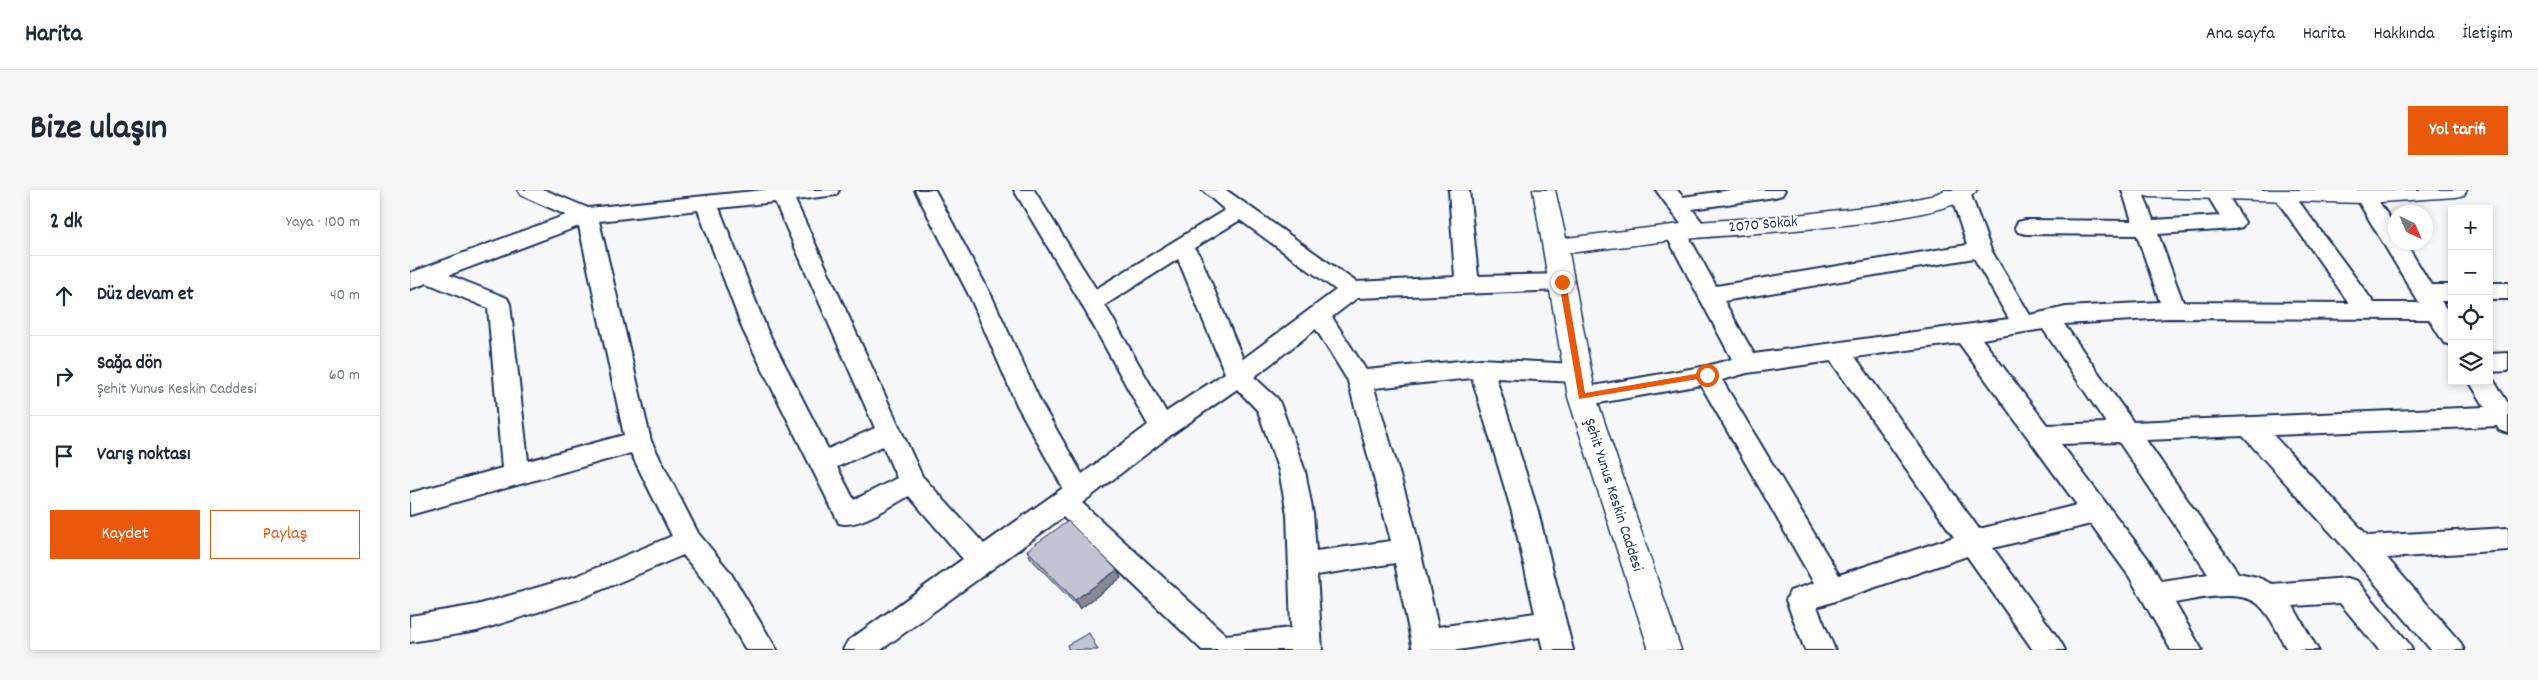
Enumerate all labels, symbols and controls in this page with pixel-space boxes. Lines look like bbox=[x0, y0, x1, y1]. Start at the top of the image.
text: Harita bbox=[25, 18, 82, 52]
text: Ana sayfa bbox=[2206, 22, 2275, 47]
text: Harita bbox=[2303, 22, 2345, 47]
text: Hakkında bbox=[2373, 22, 2434, 47]
text: İletişim bbox=[2462, 22, 2513, 47]
text: Bize ulaşın bbox=[30, 105, 167, 155]
button: Yol tarifi bbox=[2408, 106, 2508, 155]
north arrow bbox=[2388, 205, 2433, 250]
map controls bbox=[2448, 205, 2493, 385]
button: + bbox=[2448, 205, 2493, 250]
text: 2 dk bbox=[50, 208, 82, 238]
text: Yaya · 100 m bbox=[286, 211, 360, 234]
street label: 2070 Sokak bbox=[1728, 211, 1798, 239]
button: − bbox=[2448, 250, 2493, 295]
route end bbox=[1551, 271, 1574, 294]
icon: ahead bbox=[50, 282, 78, 310]
text: Düz devam et bbox=[97, 282, 193, 309]
text: 40 m bbox=[330, 284, 360, 307]
button: locate bbox=[2448, 295, 2493, 340]
button: layers bbox=[2448, 340, 2493, 385]
text: Sağa dön bbox=[97, 351, 162, 378]
icon: right bbox=[50, 362, 78, 390]
text: 60 m bbox=[329, 364, 360, 387]
route start bbox=[1696, 364, 1719, 387]
text: Şehit Yunus Keskin Caddesi bbox=[97, 378, 257, 401]
street label: Şehit Yunus Keskin Caddesi bbox=[1577, 415, 1649, 575]
icon: arrive bbox=[50, 442, 78, 470]
text: Varış noktası bbox=[97, 442, 191, 469]
button: Kaydet bbox=[50, 510, 200, 559]
button: Paylaş bbox=[210, 510, 360, 559]

